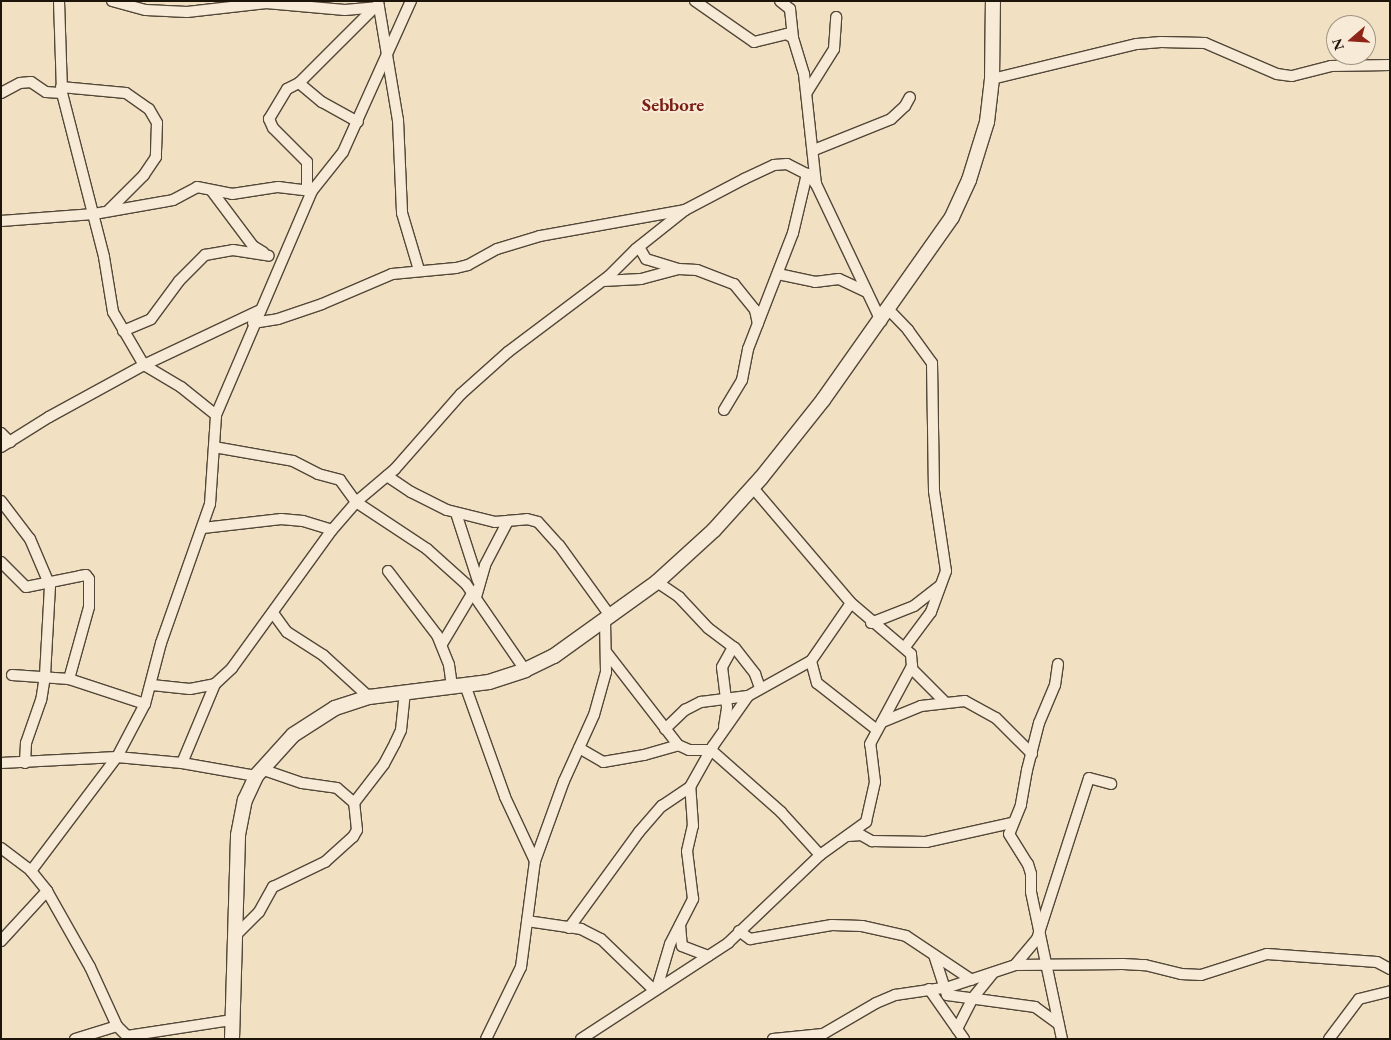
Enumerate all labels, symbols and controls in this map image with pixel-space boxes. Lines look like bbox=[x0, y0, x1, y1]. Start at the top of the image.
north arrow bbox=[1326, 15, 1376, 65]
text: N bbox=[1327, 36, 1348, 53]
district label: Sebbore bbox=[642, 94, 704, 116]

